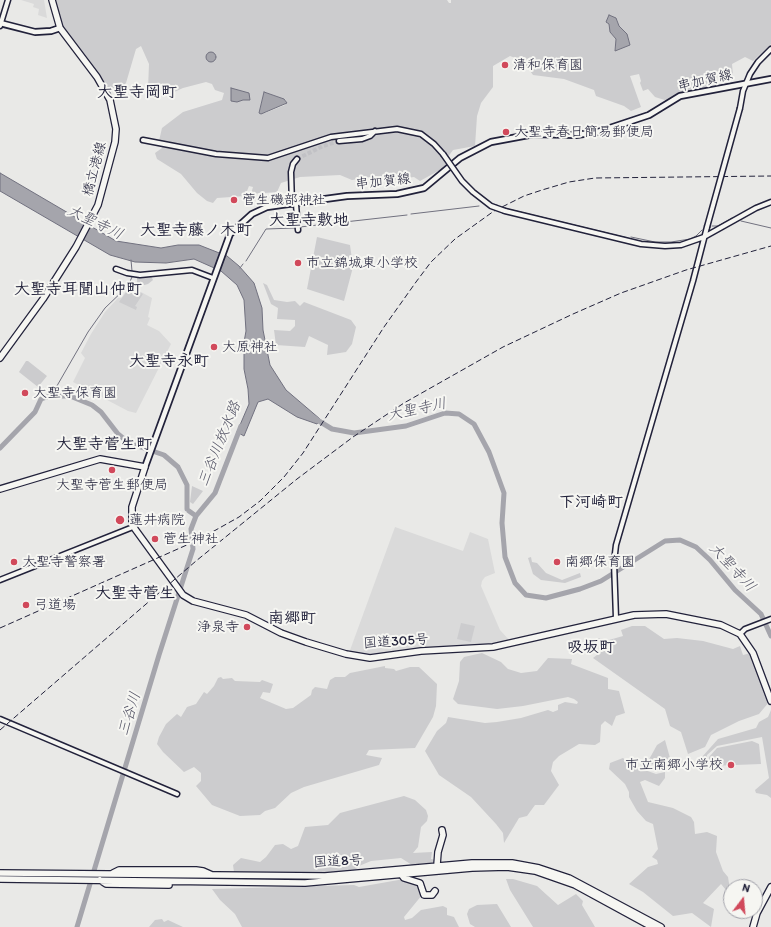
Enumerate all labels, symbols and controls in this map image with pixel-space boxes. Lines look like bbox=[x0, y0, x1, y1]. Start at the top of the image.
place label: 清和保育園 bbox=[513, 57, 583, 73]
marker: 清和保育園 bbox=[500, 60, 510, 70]
street label: 串加賀線 bbox=[676, 67, 734, 95]
district label: 大聖寺岡町 bbox=[97, 83, 177, 103]
place label: 大聖寺春日簡易郵便局 bbox=[514, 124, 654, 140]
marker: 大聖寺春日簡易郵便局 bbox=[501, 127, 511, 137]
street label: 橋立港線 bbox=[80, 140, 110, 198]
street label: 串加賀線 bbox=[354, 171, 412, 193]
place label: 菅生磯部神社 bbox=[242, 192, 326, 208]
marker: 菅生磯部神社 bbox=[229, 195, 239, 205]
water label: 大聖寺川 bbox=[64, 202, 126, 244]
district label: 大聖寺敷地 bbox=[269, 211, 349, 231]
district label: 大聖寺藤ノ木町 bbox=[140, 221, 252, 241]
place label: 市立錦城東小学校 bbox=[306, 255, 418, 271]
marker: 市立錦城東小学校 bbox=[293, 258, 303, 268]
district label: 大聖寺耳聞山仲町 bbox=[14, 280, 142, 300]
place label: 大原神社 bbox=[222, 339, 278, 355]
marker: 大原神社 bbox=[209, 342, 219, 352]
district label: 大聖寺永町 bbox=[129, 352, 209, 372]
place label: 大聖寺保育園 bbox=[33, 385, 117, 401]
marker: 大聖寺保育園 bbox=[20, 388, 30, 398]
water label: 大聖寺川 bbox=[386, 395, 448, 425]
water label: 三谷川放水路 bbox=[195, 399, 245, 489]
district label: 大聖寺菅生町 bbox=[56, 435, 152, 455]
marker: 大聖寺菅生郵便局 bbox=[107, 465, 117, 475]
place label: 大聖寺菅生郵便局 bbox=[56, 477, 168, 493]
district label: 下河崎町 bbox=[559, 493, 623, 513]
place label: 蓮井病院 bbox=[129, 512, 185, 528]
marker: 蓮井病院 bbox=[114, 514, 126, 526]
place label: 菅生神社 bbox=[163, 531, 219, 547]
marker: 菅生神社 bbox=[150, 534, 160, 544]
water label: 大聖寺川 bbox=[705, 540, 759, 596]
place label: 大聖寺警察署 bbox=[22, 554, 106, 570]
place label: 南郷保育園 bbox=[565, 554, 635, 570]
marker: 大聖寺警察署 bbox=[9, 557, 19, 567]
marker: 南郷保育園 bbox=[552, 557, 562, 567]
district label: 大聖寺菅生 bbox=[95, 584, 175, 604]
place label: 弓道場 bbox=[34, 597, 76, 613]
marker: 弓道場 bbox=[21, 600, 31, 610]
district label: 南郷町 bbox=[268, 609, 316, 629]
place label: 浄泉寺 bbox=[197, 619, 239, 635]
marker: 浄泉寺 bbox=[242, 622, 252, 632]
street label: 国道305号 bbox=[363, 631, 429, 653]
district label: 吸坂町 bbox=[567, 638, 615, 658]
water label: 三谷川 bbox=[115, 690, 145, 738]
place label: 市立南郷小学校 bbox=[625, 757, 723, 773]
marker: 市立南郷小学校 bbox=[726, 760, 736, 770]
street label: 国道8号 bbox=[313, 852, 363, 872]
north arrow bbox=[723, 879, 763, 919]
text: N bbox=[741, 881, 752, 895]

